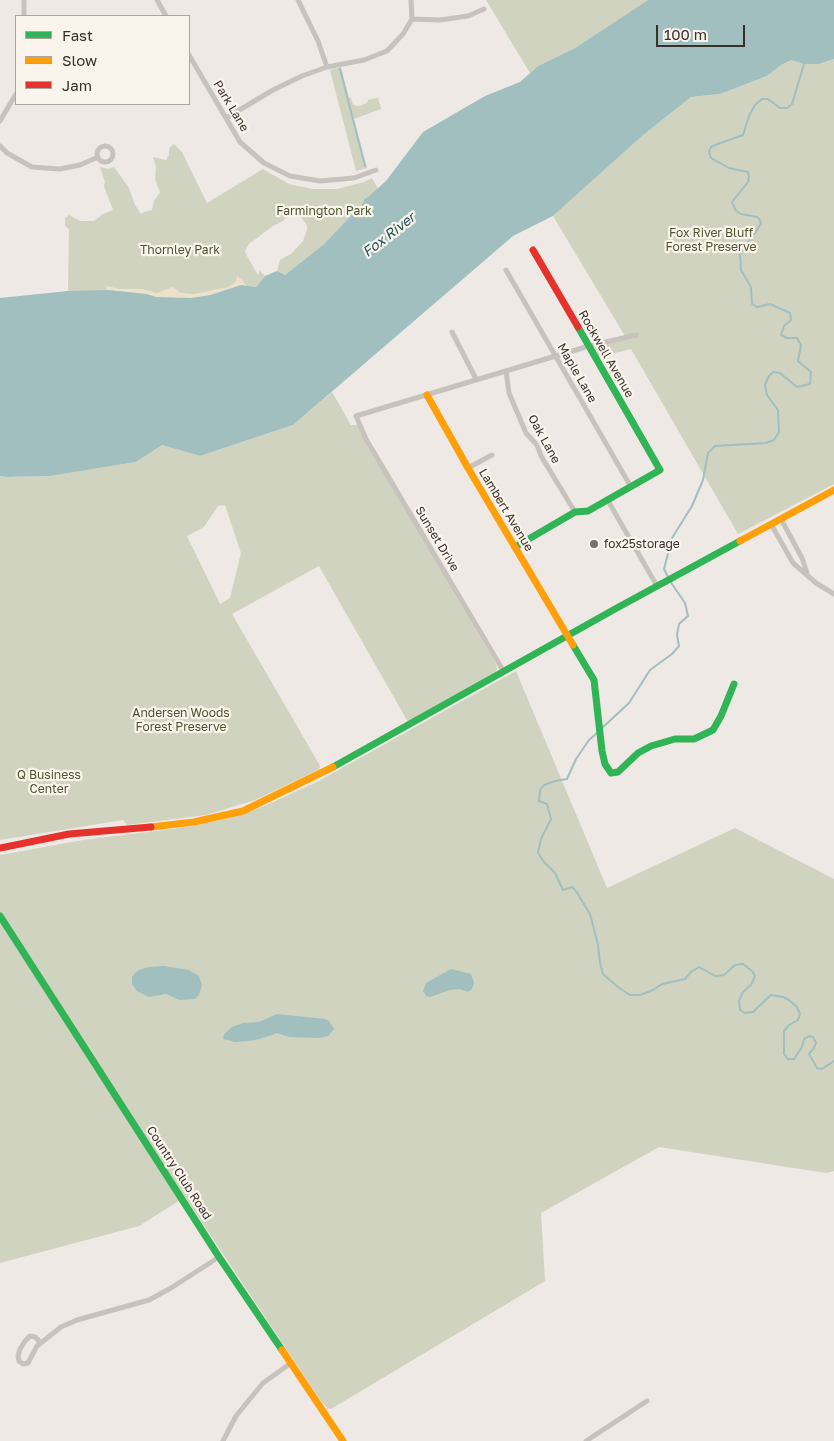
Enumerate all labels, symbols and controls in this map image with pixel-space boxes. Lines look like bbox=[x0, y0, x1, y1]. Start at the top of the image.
legend bbox=[15, 15, 190, 105]
scale bar bbox=[659, 15, 748, 47]
text: 100 m bbox=[664, 25, 707, 43]
text: Fast bbox=[62, 26, 93, 44]
text: Slow bbox=[62, 51, 97, 69]
text: Jam bbox=[62, 76, 92, 94]
street label: Park Lane bbox=[210, 78, 252, 134]
park label: Farmington Park bbox=[276, 204, 372, 218]
water label: Fox River bbox=[359, 209, 419, 261]
park label: Fox River Bluff Forest Preserve bbox=[665, 226, 757, 254]
park label: Thornley Park bbox=[140, 243, 220, 257]
street label: Rockwell Avenue bbox=[575, 308, 637, 400]
street label: Maple Lane bbox=[554, 341, 600, 405]
street label: Oak Lane bbox=[525, 412, 563, 466]
street label: Lambert Avenue bbox=[476, 466, 536, 554]
street label: Sunset Drive bbox=[412, 504, 462, 574]
place label: fox25storage bbox=[604, 537, 680, 551]
marker: fox25storage bbox=[588, 538, 600, 550]
park label: Andersen Woods Forest Preserve bbox=[132, 706, 230, 734]
park label: Q Business Center bbox=[17, 768, 81, 796]
street label: Country Club Road bbox=[143, 1124, 215, 1222]

